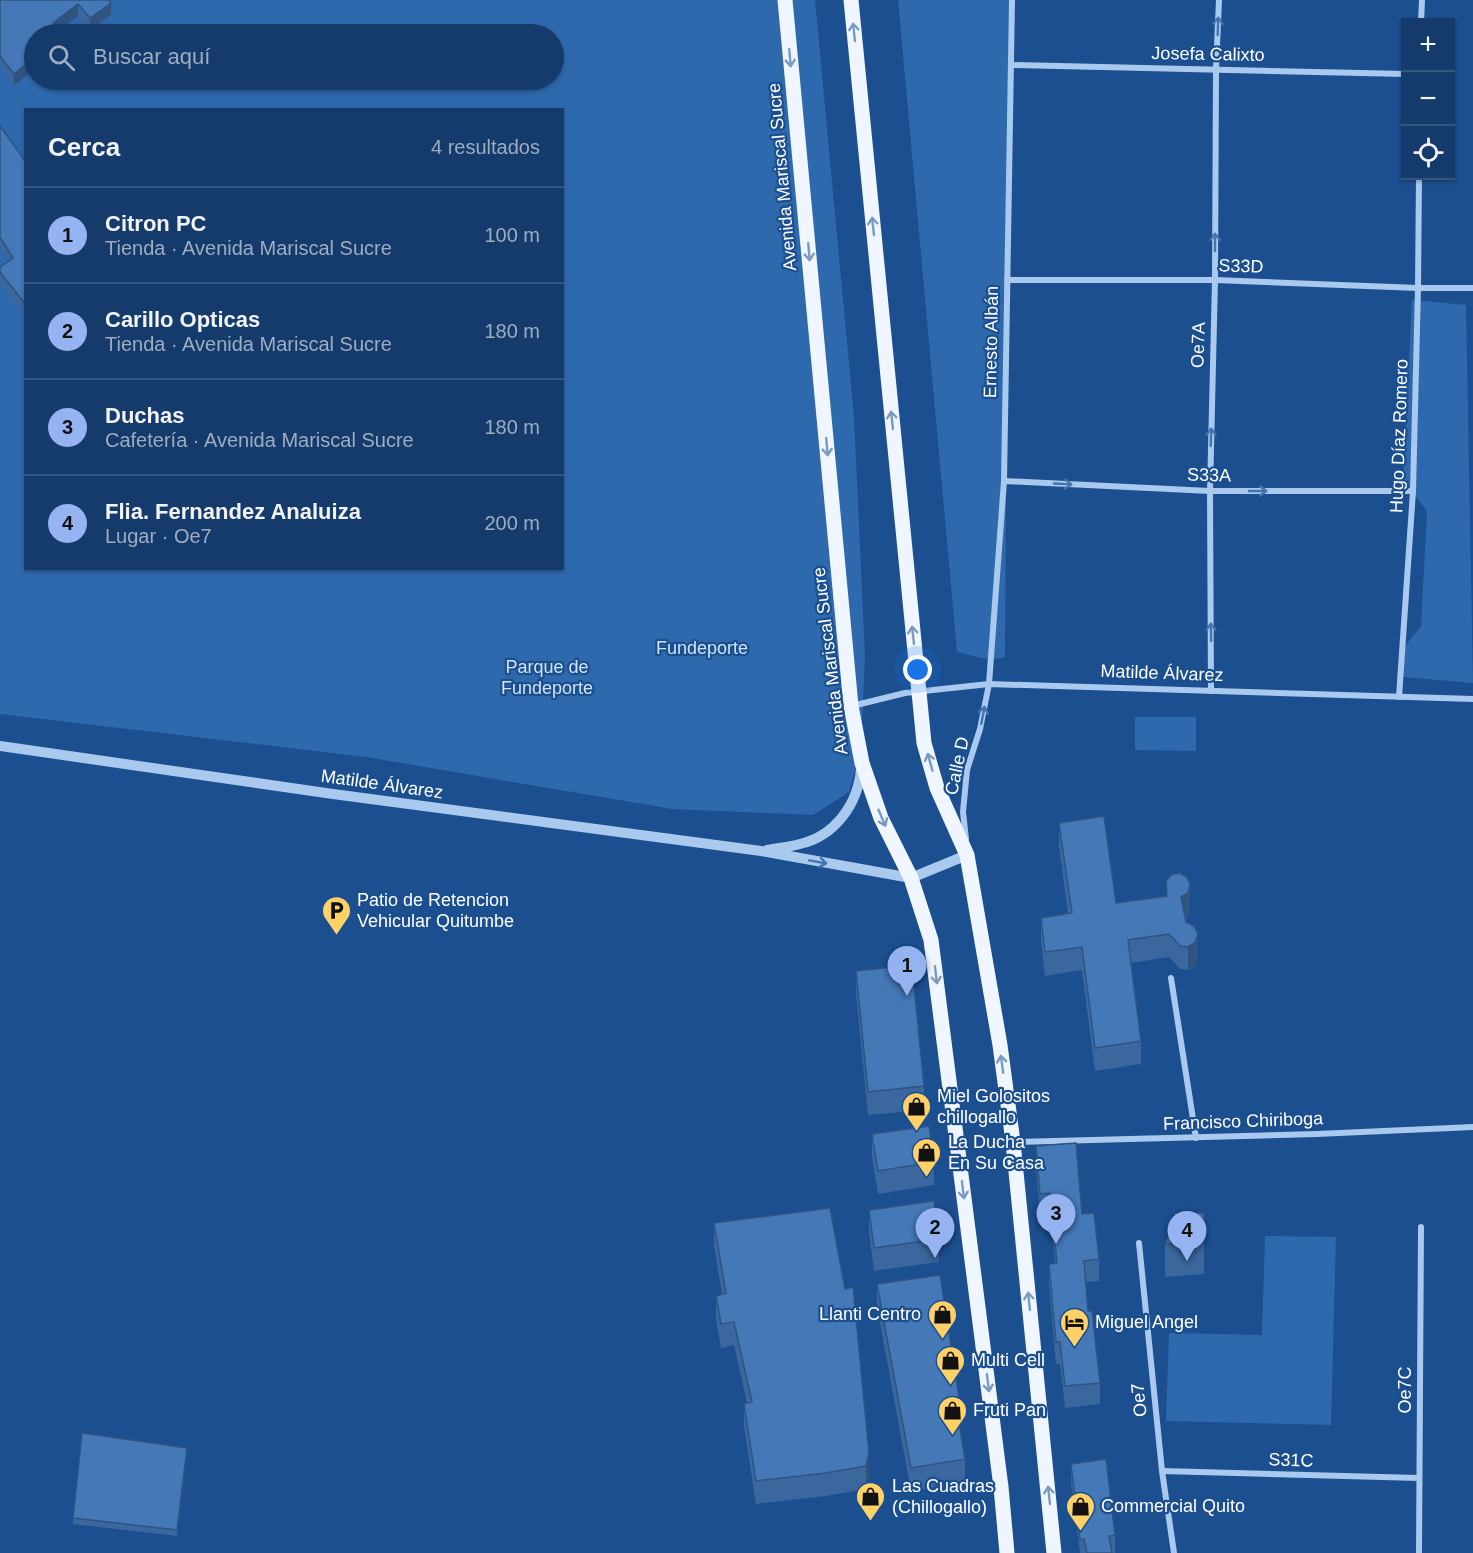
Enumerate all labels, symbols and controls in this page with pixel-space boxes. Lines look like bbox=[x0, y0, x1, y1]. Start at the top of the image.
one-way arrow bbox=[1212, 17, 1223, 37]
map controls bbox=[1401, 18, 1455, 180]
button: + bbox=[1401, 18, 1455, 72]
one-way arrow bbox=[848, 22, 859, 42]
search box bbox=[24, 24, 564, 90]
icon: search bbox=[45, 41, 78, 74]
street label: Josefa Calixto bbox=[1151, 43, 1265, 65]
text: Buscar aquí bbox=[93, 44, 210, 69]
one-way arrow bbox=[785, 48, 796, 68]
button: − bbox=[1401, 72, 1455, 126]
street label: Avenida Mariscal Sucre bbox=[764, 82, 800, 272]
button: locate bbox=[1401, 126, 1455, 180]
text: Cerca bbox=[48, 132, 120, 162]
text: 4 resultados bbox=[431, 136, 540, 158]
text: Citron PC bbox=[105, 211, 206, 236]
one-way arrow bbox=[867, 217, 878, 236]
text: 1 bbox=[62, 224, 73, 246]
text: 100 m bbox=[484, 224, 540, 246]
one-way arrow bbox=[1209, 233, 1221, 253]
text: Tienda · Avenida Mariscal Sucre bbox=[105, 237, 392, 259]
one-way arrow bbox=[804, 242, 815, 262]
street label: S33D bbox=[1218, 255, 1264, 277]
street label: Ernesto Albán bbox=[980, 286, 1002, 398]
text: Carillo Opticas bbox=[105, 307, 260, 332]
text: 2 bbox=[62, 320, 73, 342]
text: 180 m bbox=[484, 320, 540, 342]
street label: Oe7A bbox=[1187, 322, 1209, 368]
text: Tienda · Avenida Mariscal Sucre bbox=[105, 333, 392, 355]
street label: Hugo Díaz Romero bbox=[1386, 359, 1412, 513]
text: Duchas bbox=[105, 403, 184, 428]
one-way arrow bbox=[886, 411, 897, 431]
text: 3 bbox=[62, 416, 73, 438]
text: 180 m bbox=[484, 416, 540, 438]
one-way arrow bbox=[1205, 428, 1217, 448]
text: Cafetería · Avenida Mariscal Sucre bbox=[105, 429, 414, 451]
one-way arrow bbox=[822, 436, 833, 456]
street label: S33A bbox=[1187, 465, 1231, 485]
one-way arrow bbox=[1052, 478, 1072, 489]
one-way arrow bbox=[1247, 485, 1267, 497]
text: Flia. Fernandez Analuiza bbox=[105, 499, 361, 524]
text: 4 bbox=[62, 512, 73, 534]
text: 200 m bbox=[484, 512, 540, 534]
text: Lugar · Oe7 bbox=[105, 525, 212, 547]
street label: Avenida Mariscal Sucre bbox=[809, 566, 851, 756]
one-way arrow bbox=[1205, 623, 1217, 643]
one-way arrow bbox=[907, 626, 918, 646]
park label: Fundeporte bbox=[656, 638, 748, 658]
your location bbox=[903, 655, 932, 684]
park label: Parque de Fundeporte bbox=[501, 657, 593, 698]
street label: Matilde Álvarez bbox=[1100, 661, 1224, 685]
one-way arrow bbox=[978, 706, 989, 725]
street label: Calle D bbox=[941, 735, 973, 797]
one-way arrow bbox=[923, 753, 935, 772]
street label: Matilde Álvarez bbox=[320, 766, 444, 802]
one-way arrow bbox=[877, 808, 888, 826]
one-way arrow bbox=[808, 857, 828, 868]
place label: Patio de Retencion Vehicular Quitumbe bbox=[357, 890, 514, 931]
parking icon: Patio de Retencion Vehicular Quitumbe bbox=[320, 894, 352, 936]
pin: 1 bbox=[888, 946, 926, 996]
one-way arrow bbox=[930, 965, 941, 985]
one-way arrow bbox=[997, 1054, 1008, 1074]
place label: Miel Golositos chillogallo bbox=[937, 1086, 1050, 1127]
shop icon: Miel Golositos chillogallo bbox=[900, 1090, 932, 1132]
street label: Francisco Chiriboga bbox=[1163, 1108, 1324, 1134]
place label: La Ducha En Su Casa bbox=[948, 1132, 1045, 1173]
shop icon: La Ducha En Su Casa bbox=[911, 1136, 943, 1178]
one-way arrow bbox=[958, 1179, 969, 1199]
pin: 3 bbox=[1036, 1194, 1076, 1244]
pin: 2 bbox=[916, 1208, 954, 1258]
pin: 4 bbox=[1168, 1212, 1206, 1261]
one-way arrow bbox=[1023, 1291, 1034, 1311]
shop icon: Llanti Centro bbox=[926, 1298, 958, 1340]
place label: Llanti Centro bbox=[819, 1304, 921, 1324]
hotel icon: Miguel Angel bbox=[1058, 1306, 1090, 1348]
place label: Miguel Angel bbox=[1095, 1312, 1198, 1332]
shop icon: Multi Cell bbox=[934, 1344, 966, 1386]
place label: Multi Cell bbox=[971, 1350, 1045, 1370]
street label: Oe7C bbox=[1395, 1366, 1415, 1414]
one-way arrow bbox=[982, 1373, 993, 1393]
street label: Oe7 bbox=[1127, 1382, 1151, 1418]
shop icon: Fruti Pan bbox=[936, 1394, 968, 1436]
place label: Fruti Pan bbox=[973, 1400, 1046, 1420]
street label: S31C bbox=[1268, 1449, 1314, 1471]
place label: Las Cuadras (Chillogallo) bbox=[892, 1476, 994, 1517]
shop icon: Las Cuadras (Chillogallo) bbox=[855, 1480, 887, 1522]
one-way arrow bbox=[1043, 1485, 1054, 1505]
shop icon: Commercial Quito bbox=[1064, 1490, 1096, 1532]
place label: Commercial Quito bbox=[1101, 1496, 1245, 1516]

